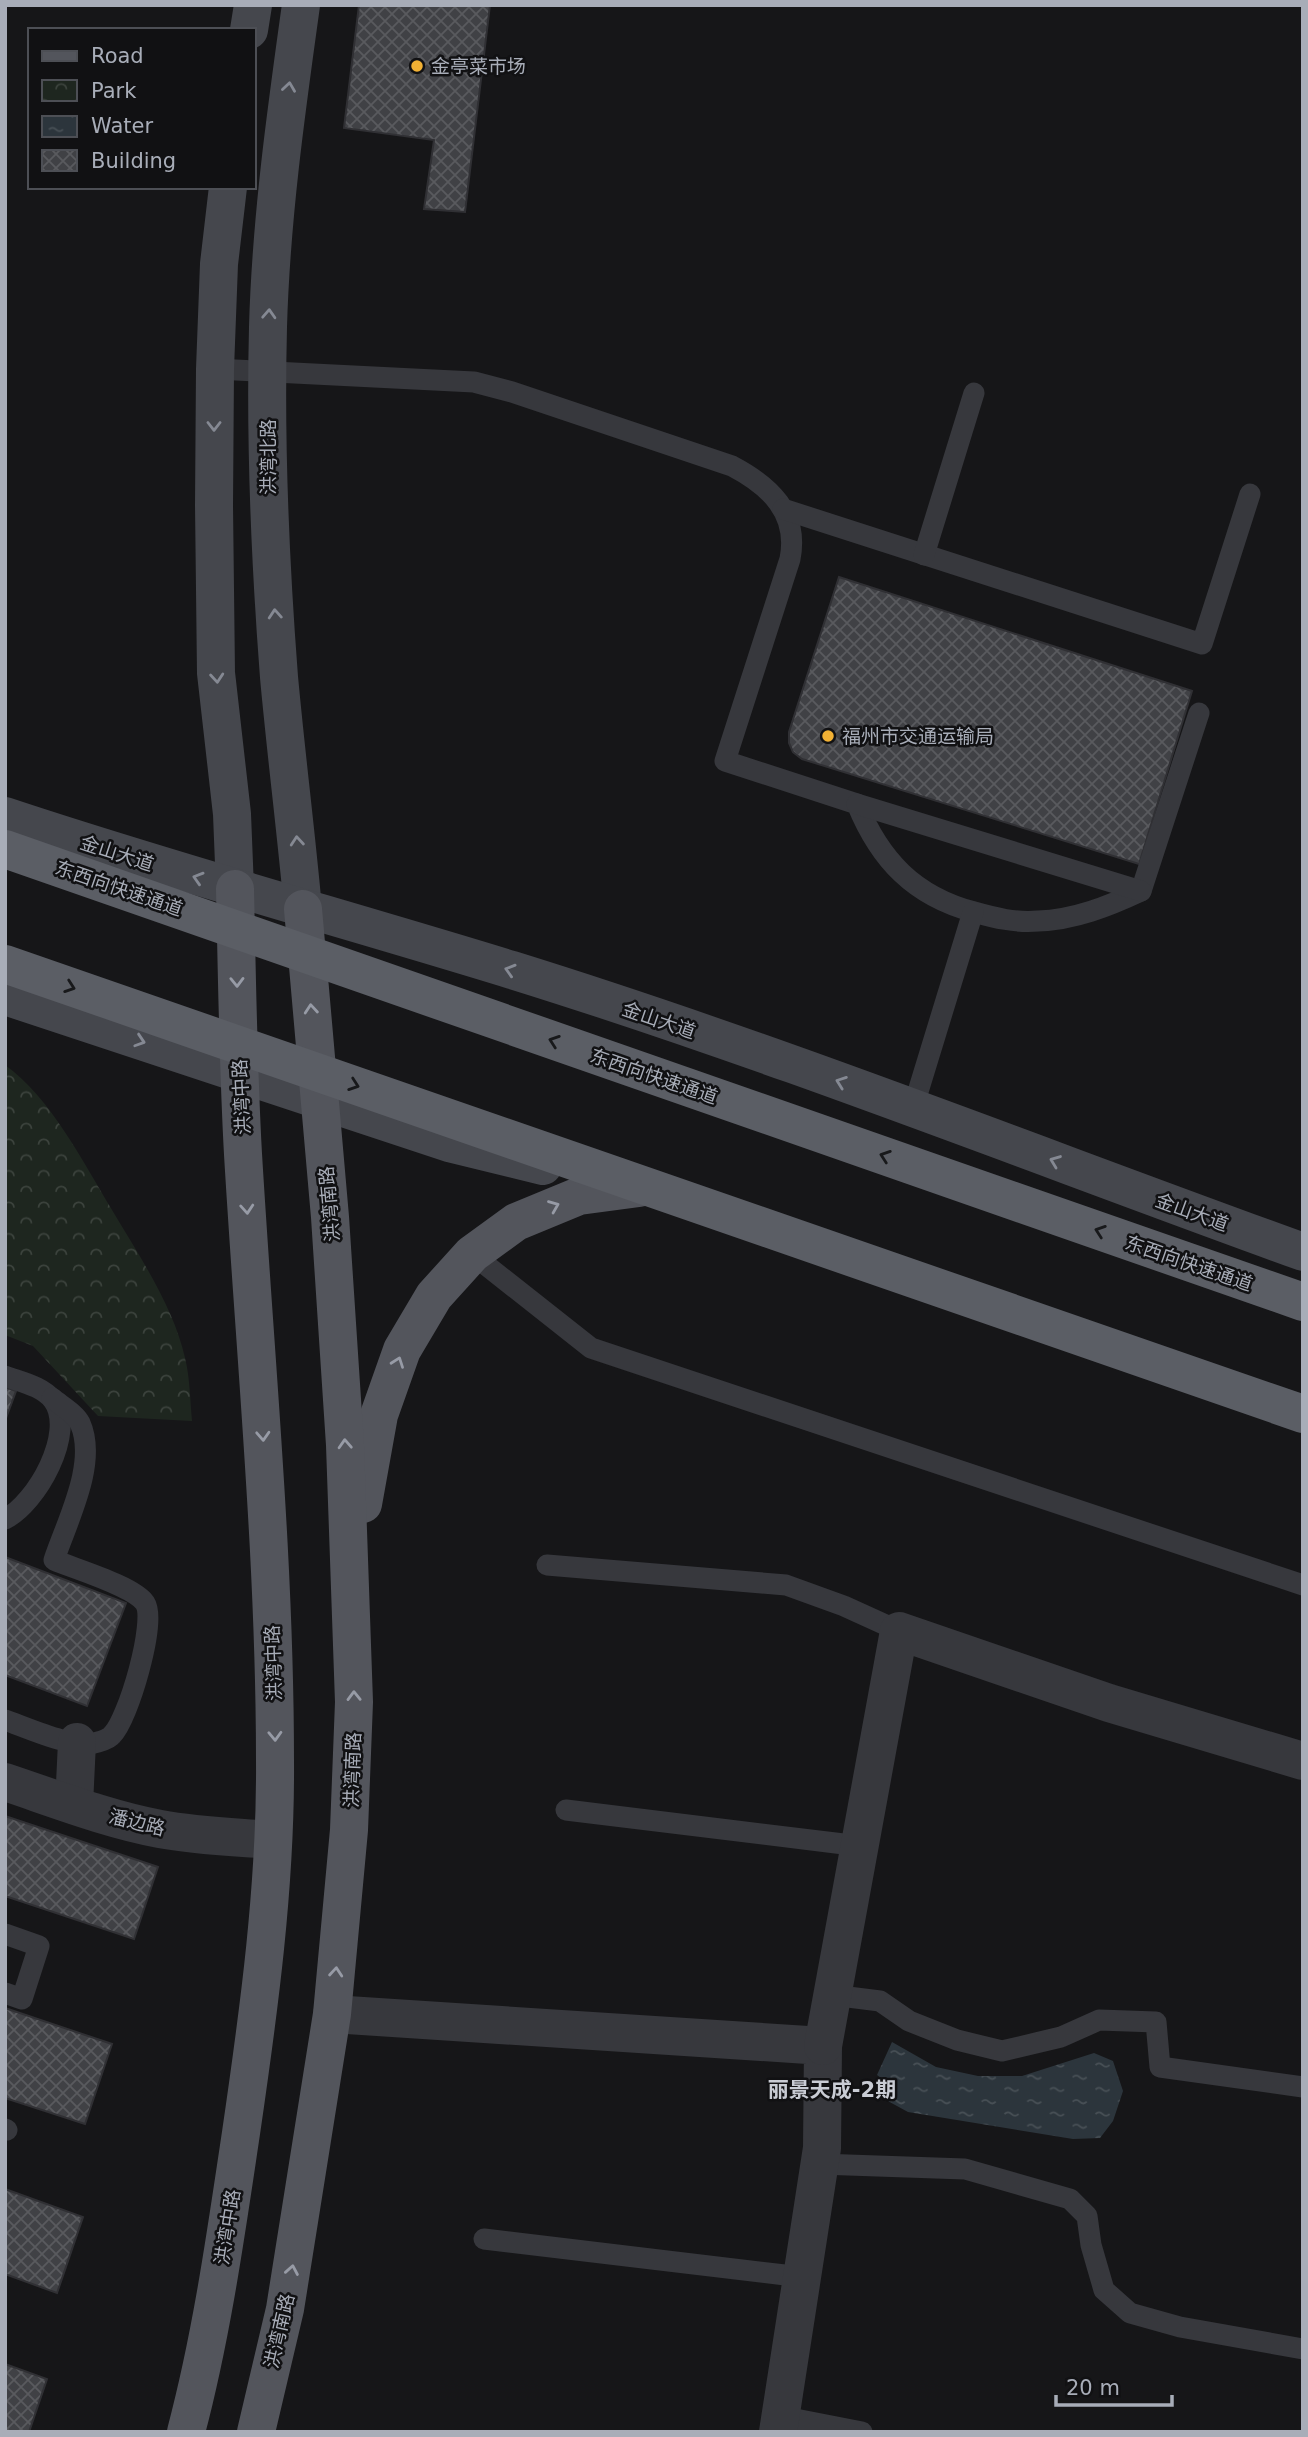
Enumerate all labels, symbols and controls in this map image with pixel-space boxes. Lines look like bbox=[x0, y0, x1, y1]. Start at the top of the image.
legend bbox=[28, 28, 256, 189]
text: Road bbox=[91, 44, 144, 68]
place label: 金亭菜市场 bbox=[431, 55, 526, 77]
marker: 金亭菜市场 bbox=[409, 58, 425, 74]
text: Park bbox=[91, 79, 137, 103]
one-way arrow bbox=[282, 81, 297, 93]
text: Water bbox=[91, 114, 153, 138]
text: Building bbox=[91, 149, 176, 173]
one-way arrow bbox=[261, 308, 276, 319]
street label: 洪湾北路 bbox=[257, 419, 279, 495]
one-way arrow bbox=[206, 422, 222, 432]
one-way arrow bbox=[268, 609, 283, 620]
one-way arrow bbox=[209, 673, 224, 684]
place label: 福州市交通运输局 bbox=[842, 725, 994, 747]
marker: 福州市交通运输局 bbox=[820, 728, 836, 744]
street label: 金山大道 bbox=[77, 831, 157, 875]
one-way arrow bbox=[290, 835, 305, 846]
street label: 东西向快速通道 bbox=[53, 856, 185, 920]
one-way arrow bbox=[192, 871, 204, 886]
one-way arrow bbox=[504, 963, 516, 978]
one-way arrow bbox=[229, 977, 245, 987]
one-way arrow bbox=[63, 979, 75, 993]
street label: 金山大道 bbox=[619, 997, 699, 1043]
one-way arrow bbox=[304, 1003, 319, 1015]
one-way arrow bbox=[133, 1033, 145, 1047]
one-way arrow bbox=[549, 1035, 561, 1049]
street label: 东西向快速通道 bbox=[588, 1044, 720, 1108]
street label: 洪湾中路 bbox=[228, 1058, 254, 1136]
one-way arrow bbox=[836, 1076, 848, 1090]
one-way arrow bbox=[348, 1077, 360, 1091]
one-way arrow bbox=[879, 1150, 891, 1164]
one-way arrow bbox=[1049, 1155, 1061, 1169]
street label: 洪湾南路 bbox=[315, 1165, 343, 1243]
street label: 金山大道 bbox=[1153, 1189, 1231, 1235]
one-way arrow bbox=[548, 1201, 560, 1215]
one-way arrow bbox=[239, 1204, 254, 1215]
one-way arrow bbox=[1094, 1225, 1106, 1239]
street label: 东西向快速通道 bbox=[1123, 1231, 1255, 1295]
one-way arrow bbox=[390, 1356, 404, 1368]
one-way arrow bbox=[256, 1430, 271, 1441]
one-way arrow bbox=[338, 1438, 353, 1449]
street label: 洪湾中路 bbox=[261, 1625, 285, 1701]
one-way arrow bbox=[346, 1690, 362, 1701]
one-way arrow bbox=[267, 1731, 282, 1742]
street label: 洪湾南路 bbox=[340, 1732, 364, 1808]
street label: 潘边路 bbox=[107, 1804, 167, 1840]
one-way arrow bbox=[328, 1966, 343, 1977]
district label: 丽景天成-2期 bbox=[768, 2078, 896, 2102]
street label: 洪湾中路 bbox=[210, 2188, 244, 2266]
one-way arrow bbox=[284, 2264, 299, 2275]
street label: 洪湾南路 bbox=[260, 2291, 298, 2371]
scale bar bbox=[1056, 2364, 1172, 2408]
text: 20 m bbox=[1066, 2376, 1120, 2400]

